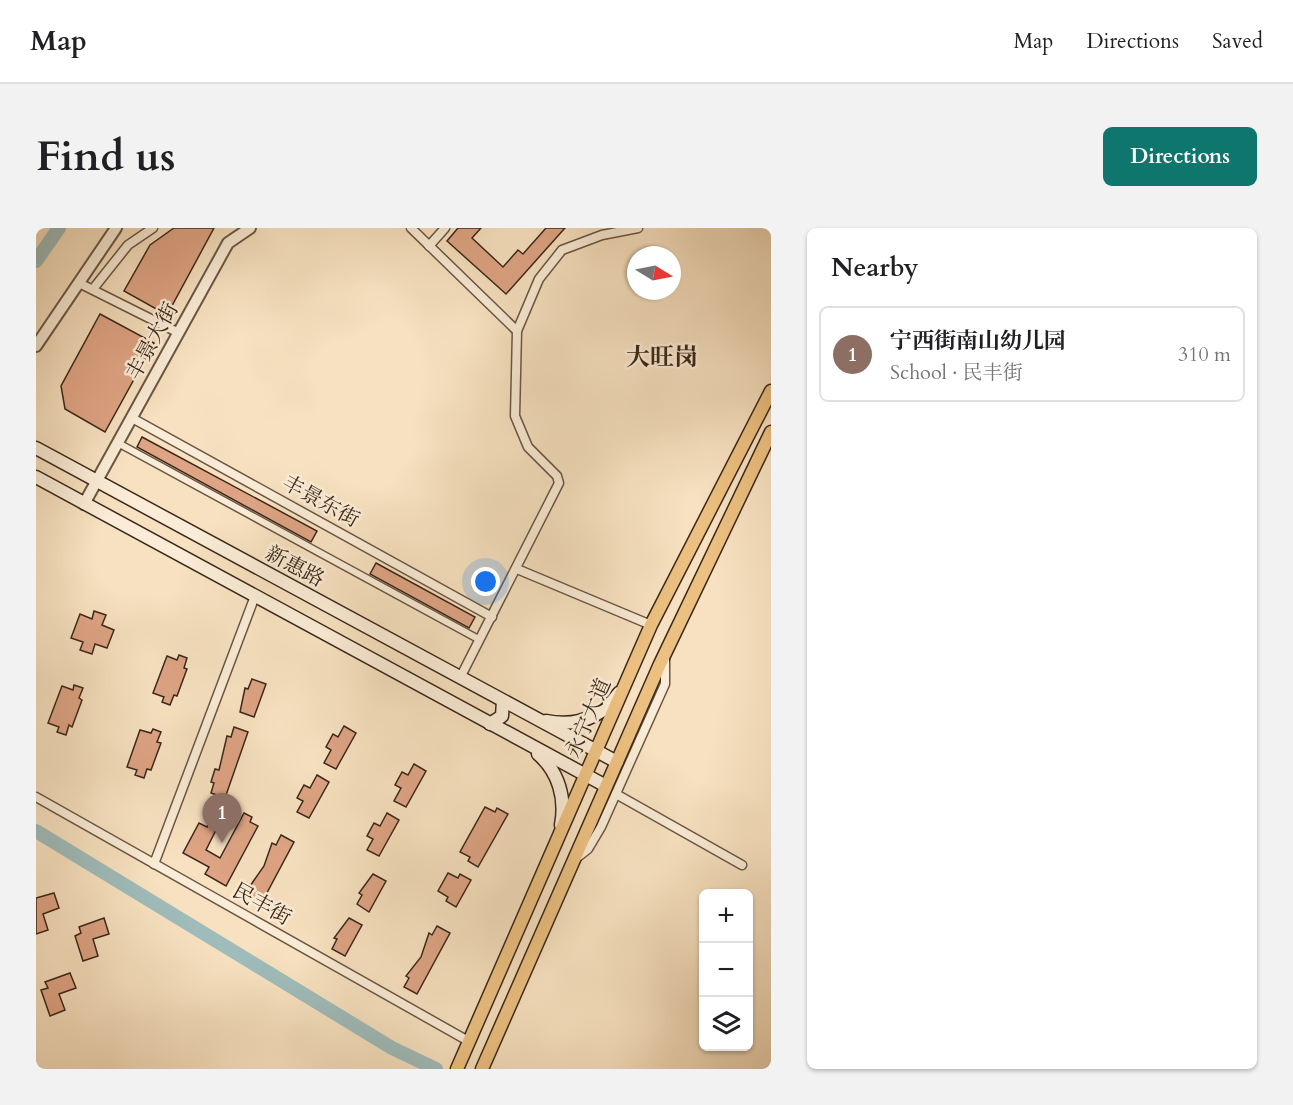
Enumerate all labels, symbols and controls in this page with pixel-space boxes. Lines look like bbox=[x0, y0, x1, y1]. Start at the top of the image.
text: Map bbox=[30, 22, 87, 60]
text: Map bbox=[1013, 27, 1053, 56]
text: Directions bbox=[1086, 27, 1179, 56]
text: Saved bbox=[1212, 27, 1263, 56]
button: Directions bbox=[1103, 127, 1257, 186]
text: Find us bbox=[36, 128, 176, 185]
north arrow bbox=[627, 246, 681, 300]
text: Nearby bbox=[831, 250, 919, 285]
street label: 丰景大街 bbox=[119, 297, 185, 385]
text: 宁西街南山幼儿园 bbox=[890, 326, 1066, 356]
district label: 大旺岗 bbox=[626, 341, 698, 374]
text: 1 bbox=[847, 341, 858, 368]
text: 310 m bbox=[1178, 341, 1231, 368]
text: School · 民丰街 bbox=[890, 359, 1023, 386]
street label: 丰景东街 bbox=[277, 468, 365, 534]
street label: 新惠路 bbox=[260, 539, 329, 594]
your location bbox=[471, 567, 500, 596]
street label: 永宁大道 bbox=[559, 674, 618, 763]
pin: 1 bbox=[202, 794, 242, 843]
street label: 民丰街 bbox=[227, 876, 296, 932]
map controls bbox=[699, 889, 753, 1051]
button: + bbox=[699, 889, 753, 943]
button: − bbox=[699, 943, 753, 997]
button: layers bbox=[699, 997, 753, 1051]

